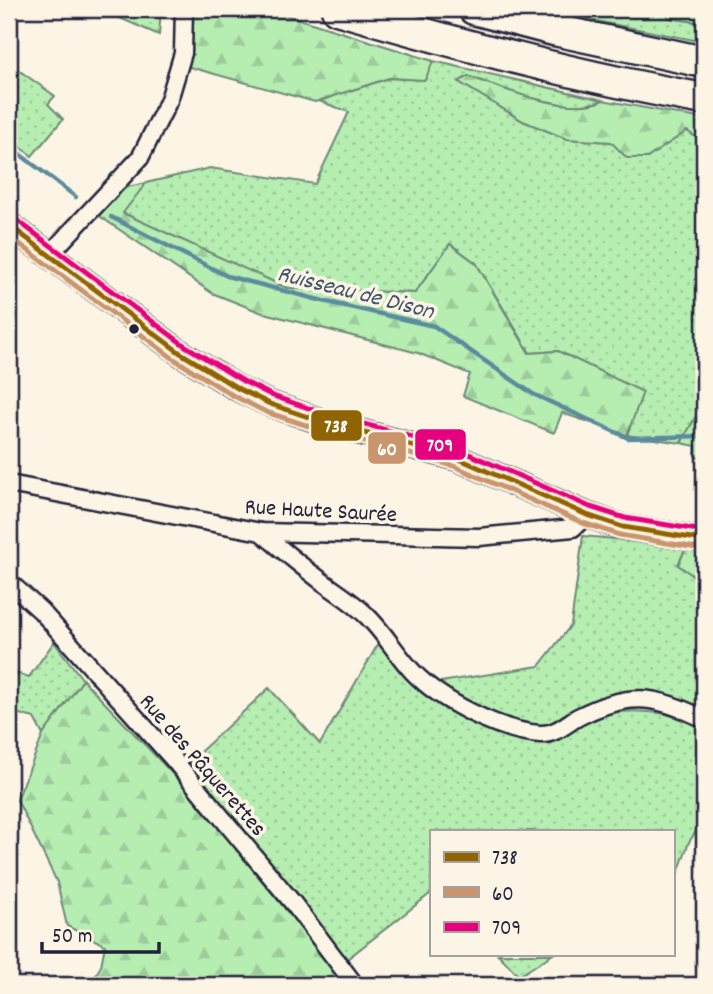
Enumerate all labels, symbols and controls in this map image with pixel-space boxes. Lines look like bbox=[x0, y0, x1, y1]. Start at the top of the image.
water label: Ruisseau de Dison bbox=[273, 258, 438, 330]
unlabelled marker bbox=[127, 322, 141, 336]
line badge: 738 bbox=[310, 409, 363, 442]
text: 738 bbox=[324, 415, 348, 442]
line badge: 709 bbox=[414, 428, 467, 461]
line badge: 60 bbox=[367, 431, 407, 465]
text: 709 bbox=[427, 434, 453, 461]
text: 60 bbox=[377, 438, 397, 465]
street label: Rue Haute Saurée bbox=[244, 492, 398, 533]
street label: Rue des Pâquerettes bbox=[130, 688, 273, 845]
legend bbox=[430, 830, 674, 956]
text: 738 bbox=[492, 845, 518, 875]
text: 60 bbox=[492, 881, 514, 911]
scale bar bbox=[42, 910, 159, 954]
text: 709 bbox=[492, 915, 521, 945]
text: 50 m bbox=[52, 923, 92, 953]

